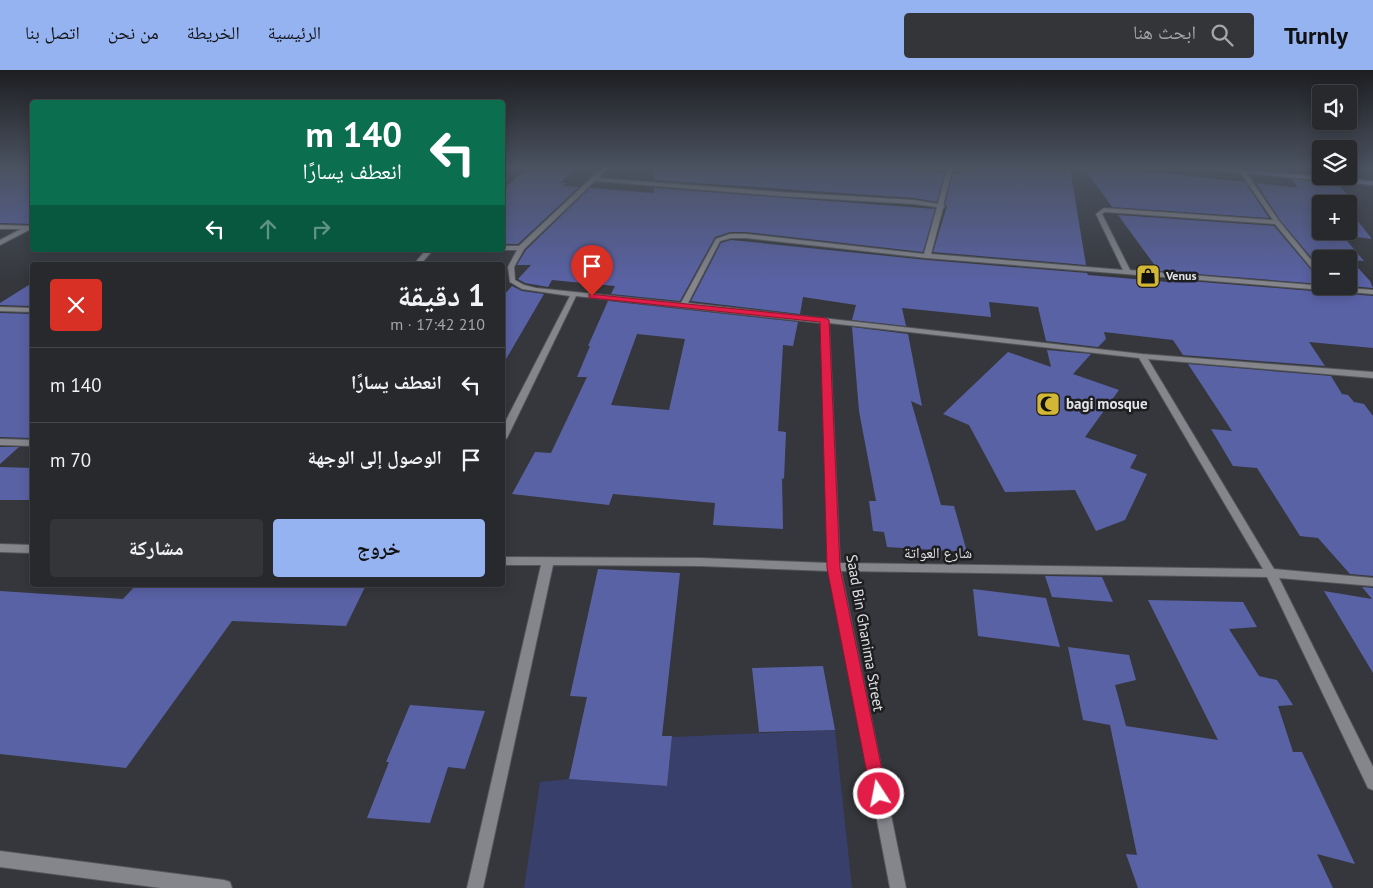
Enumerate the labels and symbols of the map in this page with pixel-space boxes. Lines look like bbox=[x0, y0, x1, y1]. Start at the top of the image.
pin bbox=[571, 245, 613, 296]
shop icon: Venus bbox=[1135, 263, 1161, 289]
place label: Venus bbox=[1165, 268, 1197, 283]
mosque icon: bagi mosque bbox=[1035, 391, 1061, 417]
place label: bagi mosque bbox=[1066, 394, 1148, 413]
street label: شارع العواتة bbox=[904, 543, 972, 563]
street label: Saad Bin Ghanima Street bbox=[842, 553, 889, 713]
position arrow bbox=[852, 767, 904, 819]

